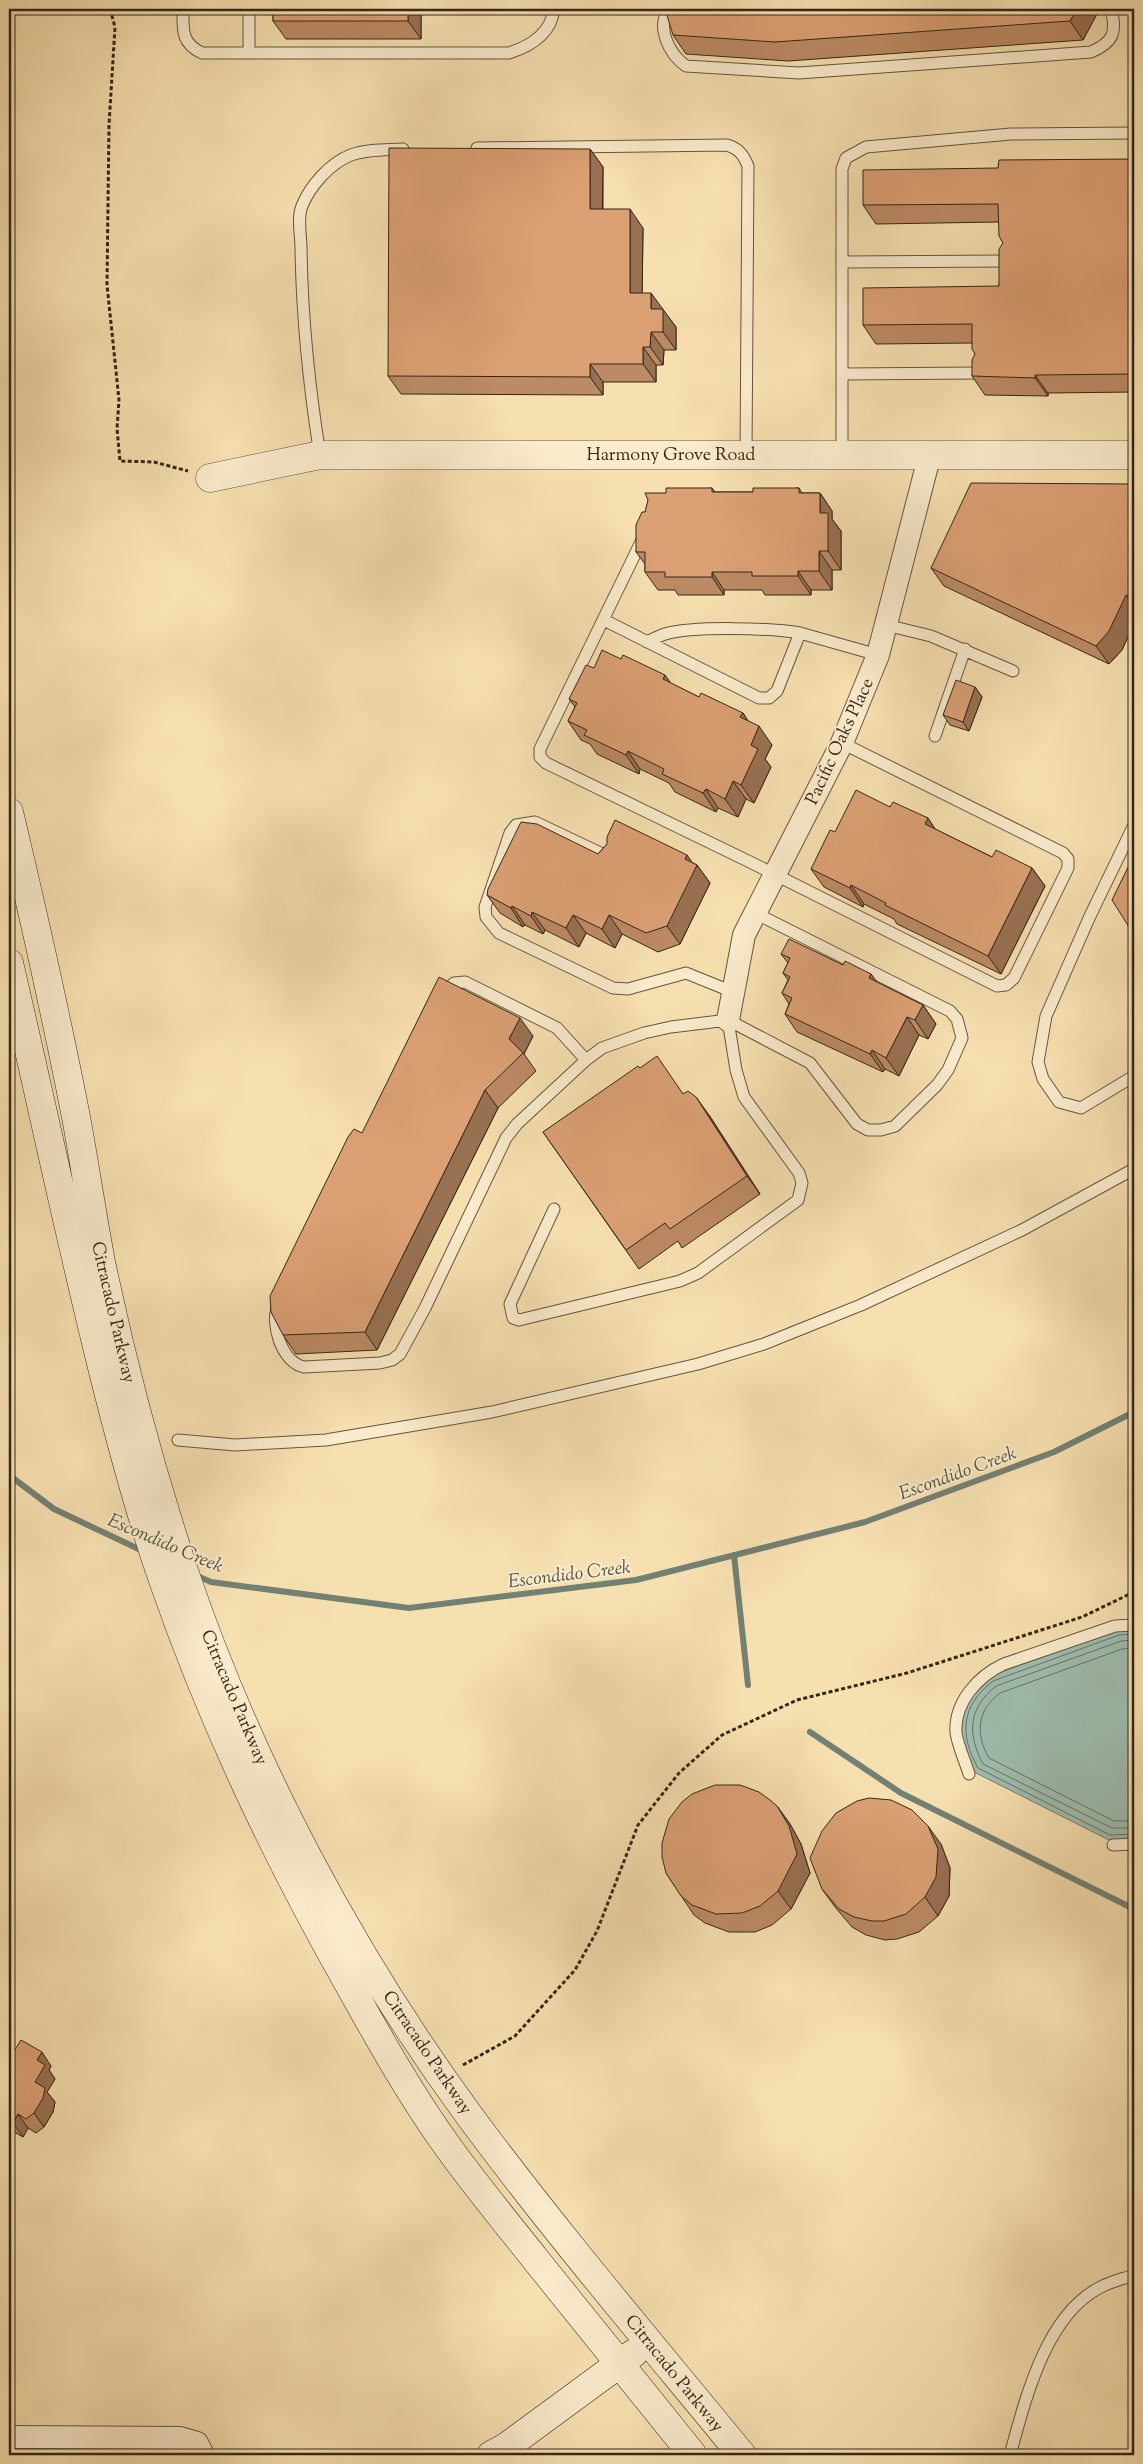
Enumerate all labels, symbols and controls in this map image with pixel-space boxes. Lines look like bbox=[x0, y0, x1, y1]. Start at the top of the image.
street label: Harmony Grove Road bbox=[587, 443, 755, 469]
street label: Pacific Oaks Place bbox=[800, 674, 882, 809]
street label: Citracado Parkway bbox=[83, 1239, 141, 1386]
water label: Escondido Creek bbox=[895, 1440, 1021, 1508]
water label: Escondido Creek bbox=[103, 1508, 227, 1581]
water label: Escondido Creek bbox=[506, 1555, 633, 1596]
street label: Citracado Parkway bbox=[193, 1626, 273, 1769]
street label: Citracado Parkway bbox=[375, 1986, 478, 2120]
street label: Citracado Parkway bbox=[618, 2310, 729, 2439]

